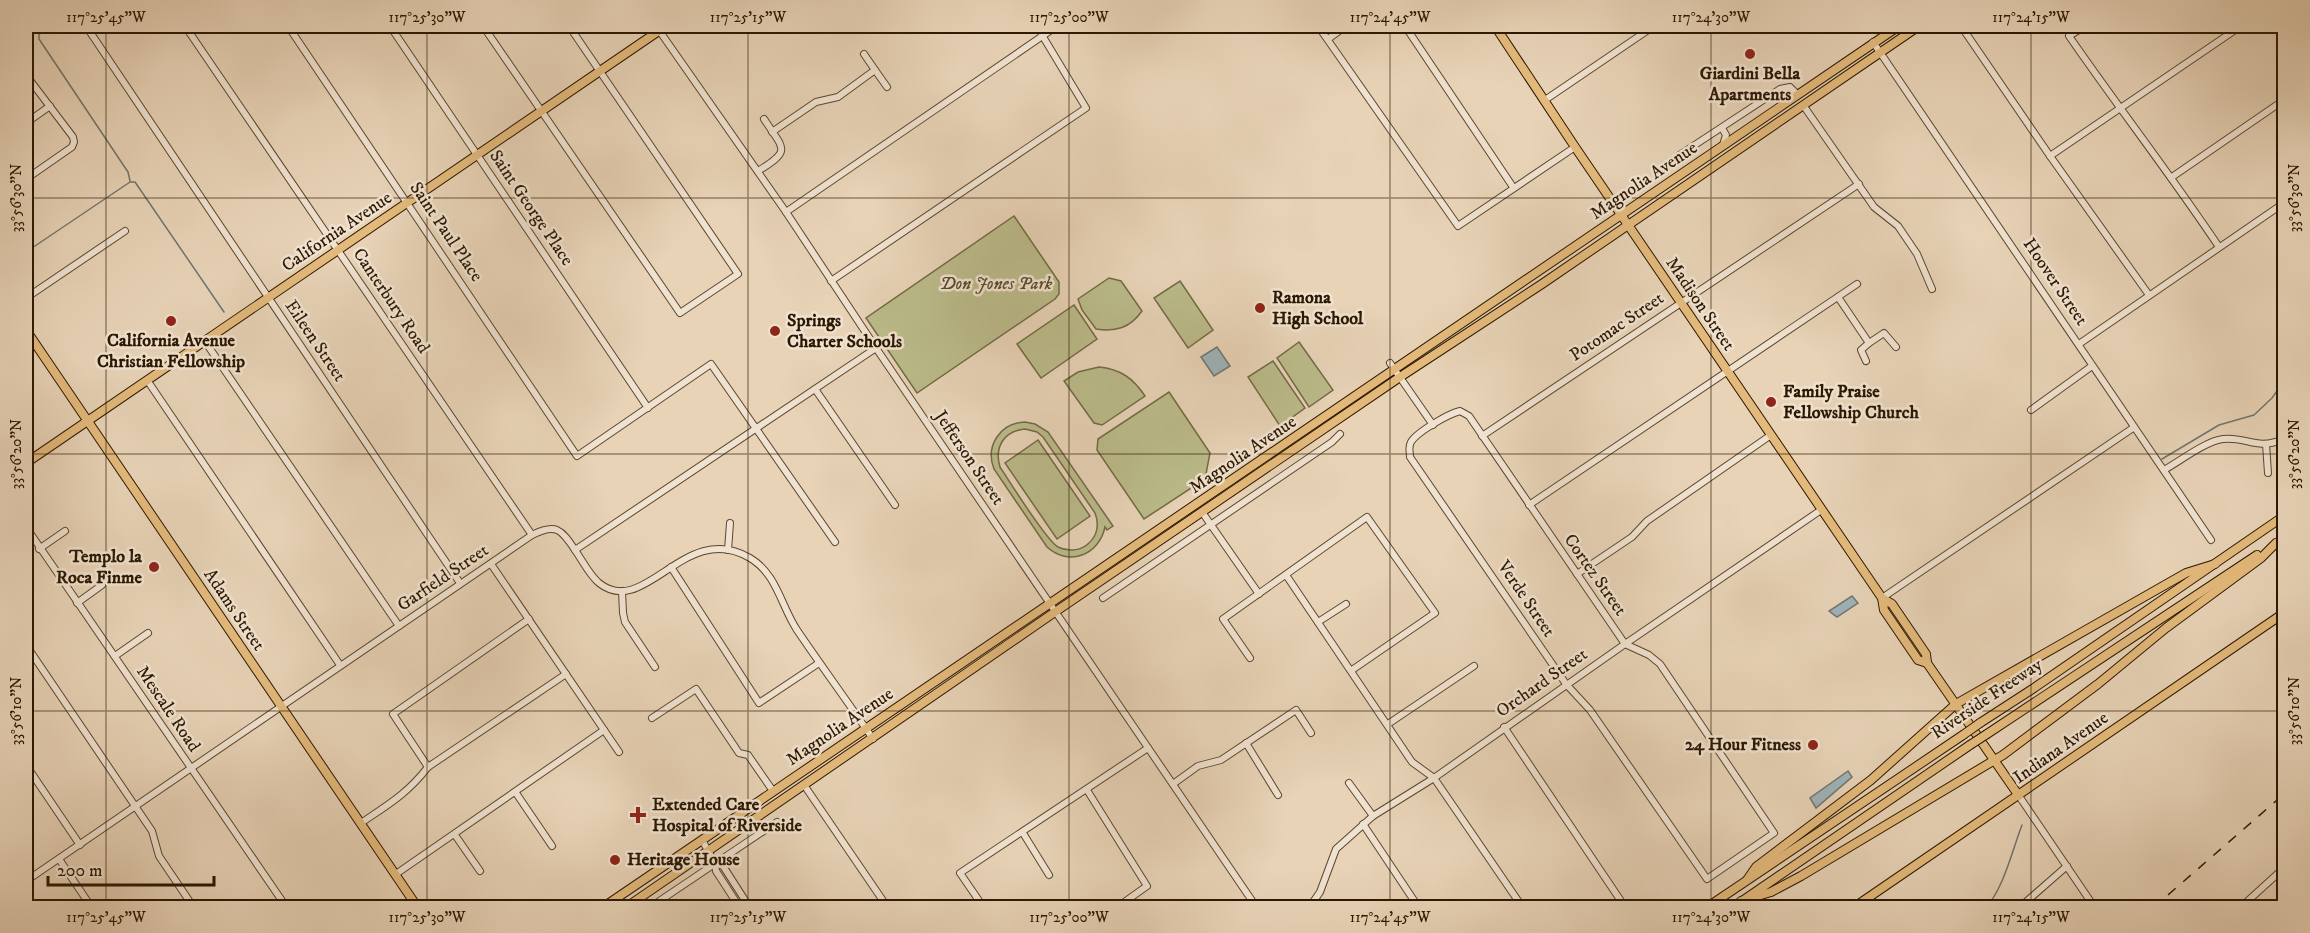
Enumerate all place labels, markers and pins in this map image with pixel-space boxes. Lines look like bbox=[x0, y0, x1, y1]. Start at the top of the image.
marker: Giardini Bella Apartments bbox=[1743, 47, 1757, 61]
place label: Giardini Bella Apartments bbox=[1700, 63, 1801, 106]
place label: Ramona High School bbox=[1272, 287, 1364, 330]
marker: Ramona High School bbox=[1253, 301, 1267, 315]
place label: Springs Charter Schools bbox=[787, 310, 902, 353]
marker: California Avenue Christian Fellowship bbox=[164, 314, 178, 328]
marker: Springs Charter Schools bbox=[768, 324, 782, 338]
place label: California Avenue Christian Fellowship bbox=[97, 330, 245, 373]
place label: Family Praise Fellowship Church bbox=[1783, 381, 1919, 424]
marker: Family Praise Fellowship Church bbox=[1764, 395, 1778, 409]
place label: Templo la Roca Finme bbox=[56, 546, 143, 589]
marker: Templo la Roca Finme bbox=[147, 560, 161, 574]
place label: 24 Hour Fitness bbox=[1685, 734, 1801, 756]
marker: 24 Hour Fitness bbox=[1806, 738, 1820, 752]
place label: Extended Care Hospital of Riverside bbox=[652, 794, 802, 837]
marker: Extended Care Hospital of Riverside bbox=[629, 806, 647, 824]
place label: Heritage House bbox=[627, 849, 740, 871]
marker: Heritage House bbox=[608, 853, 622, 867]

